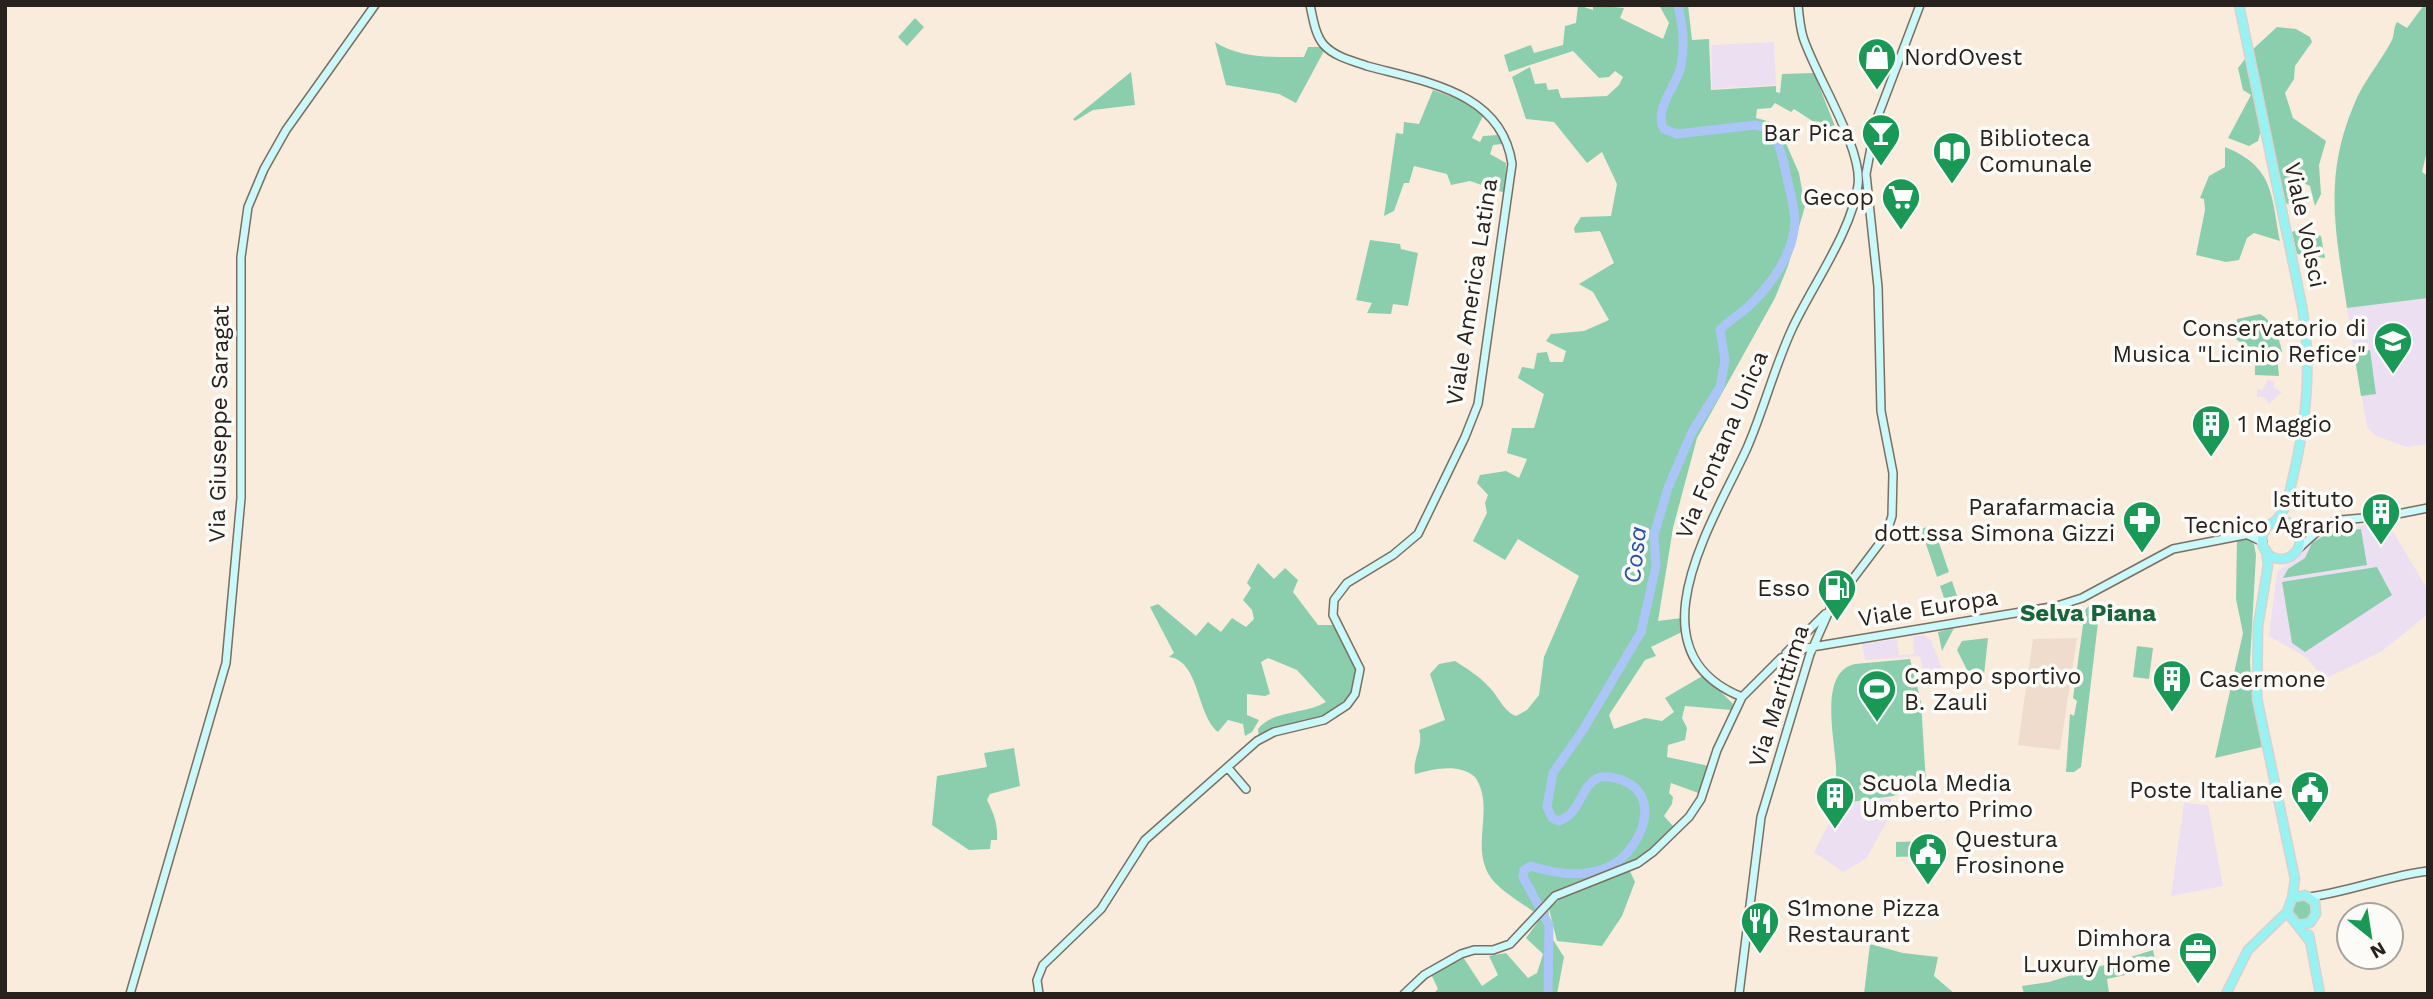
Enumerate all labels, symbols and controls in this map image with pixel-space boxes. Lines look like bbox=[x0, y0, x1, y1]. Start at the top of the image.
shop icon: NordOvest bbox=[1856, 36, 1898, 91]
place label: NordOvest bbox=[1904, 44, 2022, 71]
bar icon: Bar Pica bbox=[1860, 112, 1902, 167]
place label: Bar Pica bbox=[1763, 120, 1854, 147]
place label: Biblioteca Comunale bbox=[1979, 125, 2092, 178]
library icon: Biblioteca Comunale bbox=[1931, 130, 1973, 185]
street label: Viale Volsci bbox=[2279, 160, 2331, 290]
street label: Viale America Latina bbox=[1441, 176, 1503, 408]
supermarket icon: Gecop bbox=[1880, 176, 1922, 231]
place label: Gecop bbox=[1803, 184, 1874, 211]
street label: Via Giuseppe Saragat bbox=[203, 305, 235, 543]
place label: Conservatorio di Musica "Licinio Refice" bbox=[2112, 315, 2366, 368]
school or university icon: Conservatorio di Musica "Licinio Refice" bbox=[2372, 320, 2414, 375]
street label: Via Fontana Unica bbox=[1670, 347, 1774, 543]
building icon: 1 Maggio bbox=[2190, 403, 2232, 458]
place label: 1 Maggio bbox=[2238, 411, 2332, 438]
place label: Istituto Tecnico Agrario bbox=[2184, 486, 2354, 539]
building icon: Istituto Tecnico Agrario bbox=[2360, 491, 2402, 546]
place label: Parafarmacia dott.ssa Simona Gizzi bbox=[1874, 494, 2115, 547]
pharmacy icon: Parafarmacia dott.ssa Simona Gizzi bbox=[2121, 499, 2163, 554]
water label: Cosa bbox=[1618, 525, 1652, 585]
fuel station icon: Esso bbox=[1816, 567, 1858, 622]
place label: Esso bbox=[1757, 575, 1810, 602]
street label: Viale Europa bbox=[1856, 584, 2000, 632]
district label: Selva Piana bbox=[2020, 599, 2156, 627]
street label: Via Marittima bbox=[1743, 621, 1815, 771]
building icon: Casermone bbox=[2151, 658, 2193, 713]
place label: Campo sportivo B. Zauli bbox=[1904, 663, 2081, 716]
place label: Casermone bbox=[2199, 666, 2326, 693]
sports icon: Campo sportivo B. Zauli bbox=[1856, 668, 1898, 723]
public building icon: Poste Italiane bbox=[2289, 769, 2331, 824]
place label: Scuola Media Umberto Primo bbox=[1862, 770, 2033, 823]
building icon: Scuola Media Umberto Primo bbox=[1814, 775, 1856, 830]
place label: Poste Italiane bbox=[2129, 777, 2283, 804]
place label: Questura Frosinone bbox=[1955, 826, 2065, 879]
public building icon: Questura Frosinone bbox=[1907, 831, 1949, 886]
place label: S1mone Pizza Restaurant bbox=[1787, 895, 1940, 948]
restaurant icon: S1mone Pizza Restaurant bbox=[1739, 900, 1781, 955]
north arrow bbox=[2335, 901, 2405, 971]
place label: Dimhora Luxury Home bbox=[2023, 925, 2171, 978]
office icon: Dimhora Luxury Home bbox=[2177, 930, 2219, 985]
text: N bbox=[2366, 937, 2390, 964]

